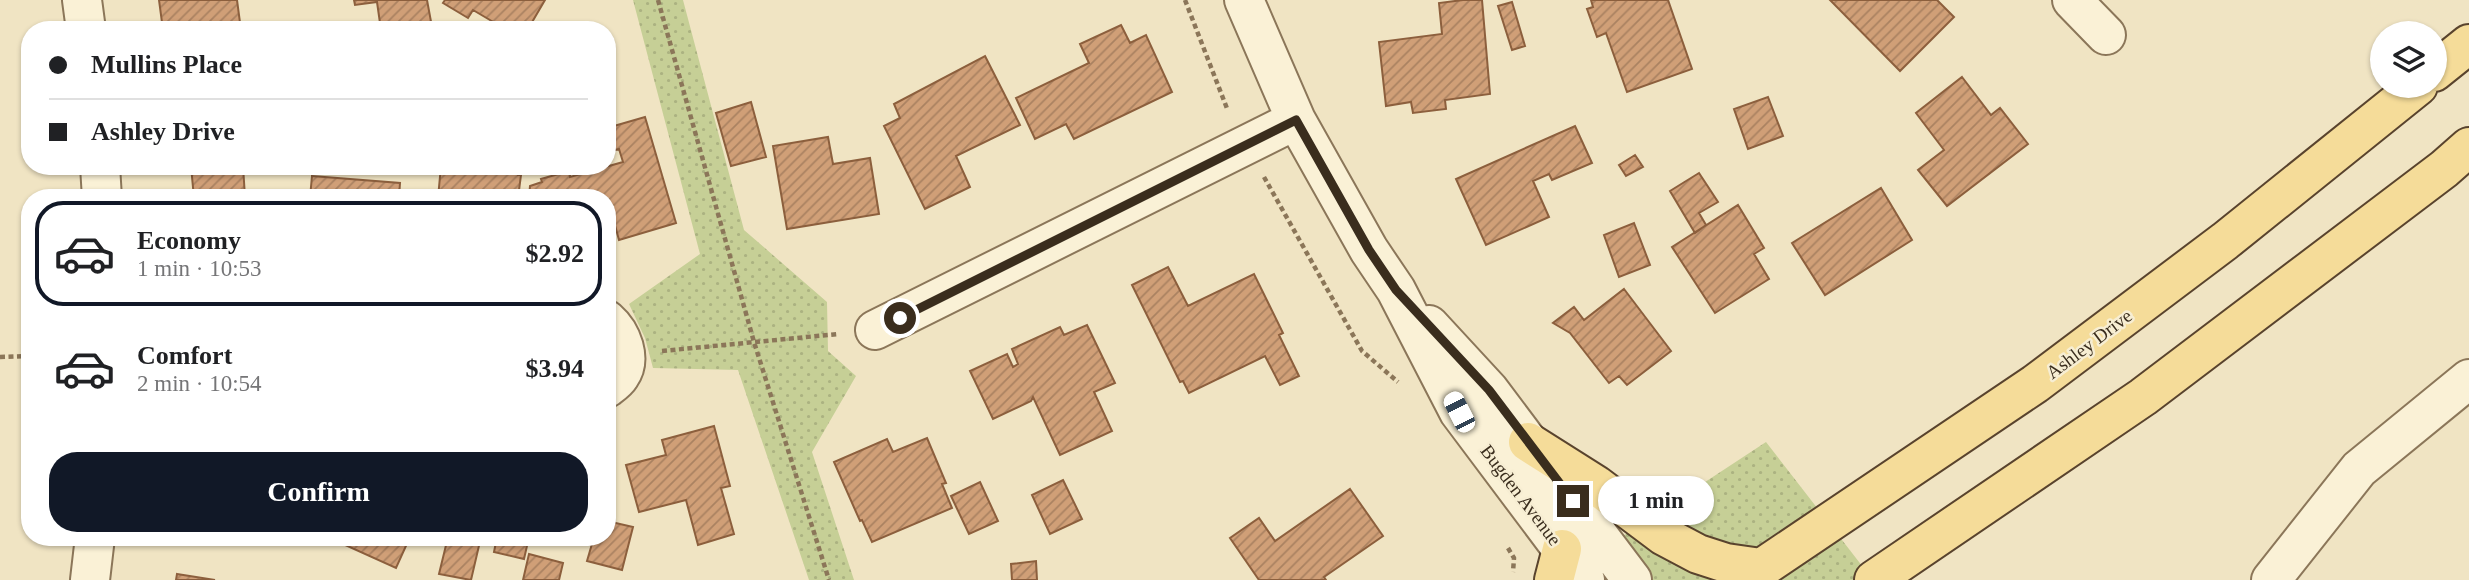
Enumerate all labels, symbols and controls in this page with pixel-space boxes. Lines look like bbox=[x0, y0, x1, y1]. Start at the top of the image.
map controls bbox=[2370, 21, 2447, 98]
button: layers bbox=[2370, 21, 2447, 98]
text: Mullins Place bbox=[91, 50, 242, 79]
text: Ashley Drive bbox=[91, 117, 235, 146]
icon: car bbox=[53, 222, 116, 285]
text: Economy bbox=[137, 226, 241, 255]
text: $2.92 bbox=[526, 239, 584, 268]
text: 1 min · 10:53 bbox=[137, 256, 262, 281]
route start bbox=[884, 302, 916, 334]
street label: Ashley Drive bbox=[2042, 305, 2136, 383]
icon: car bbox=[53, 337, 116, 400]
text: Comfort bbox=[137, 341, 232, 370]
text: $3.94 bbox=[526, 354, 584, 383]
text: 2 min · 10:54 bbox=[137, 371, 262, 396]
car bbox=[1441, 389, 1478, 435]
street label: Bugden Avenue bbox=[1476, 441, 1566, 549]
button: Confirm bbox=[49, 452, 588, 532]
callout: 1 min bbox=[1598, 476, 1713, 526]
route end bbox=[1557, 485, 1589, 517]
text: 1 min bbox=[1628, 488, 1684, 513]

